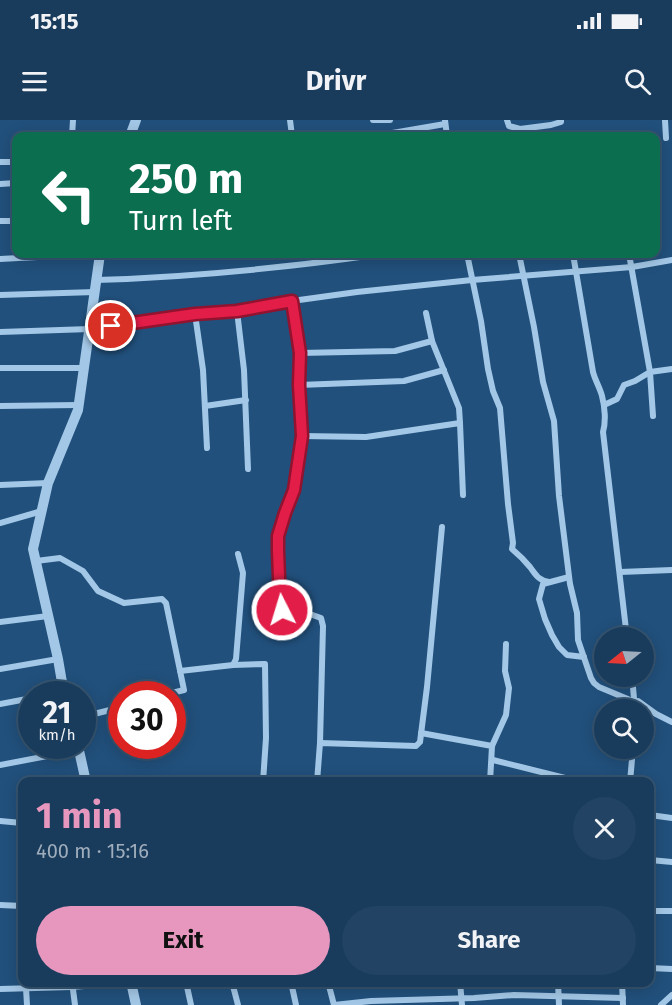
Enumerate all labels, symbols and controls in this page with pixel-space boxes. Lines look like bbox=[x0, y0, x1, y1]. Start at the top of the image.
text: 15:15 bbox=[30, 8, 79, 35]
icon: menu bbox=[18, 65, 51, 98]
text: Drivr bbox=[306, 65, 366, 97]
icon: search bbox=[621, 65, 654, 98]
text: 250 m bbox=[129, 154, 243, 204]
icon: left bbox=[30, 156, 108, 234]
text: Turn left bbox=[129, 205, 232, 237]
pin bbox=[85, 300, 136, 351]
icon: arrive bbox=[94, 309, 127, 342]
position arrow bbox=[250, 578, 314, 642]
north arrow bbox=[594, 627, 654, 687]
map controls bbox=[594, 627, 654, 759]
speed limit sign: 30 bbox=[108, 681, 186, 759]
text: 21 bbox=[43, 695, 71, 731]
button: search bbox=[594, 699, 654, 759]
text: km/h bbox=[38, 726, 76, 744]
text: 1 min bbox=[36, 794, 123, 838]
button: close bbox=[573, 797, 636, 860]
text: 400 m · 15:16 bbox=[36, 839, 149, 863]
button: Exit bbox=[36, 906, 330, 975]
button: Share bbox=[342, 906, 636, 975]

